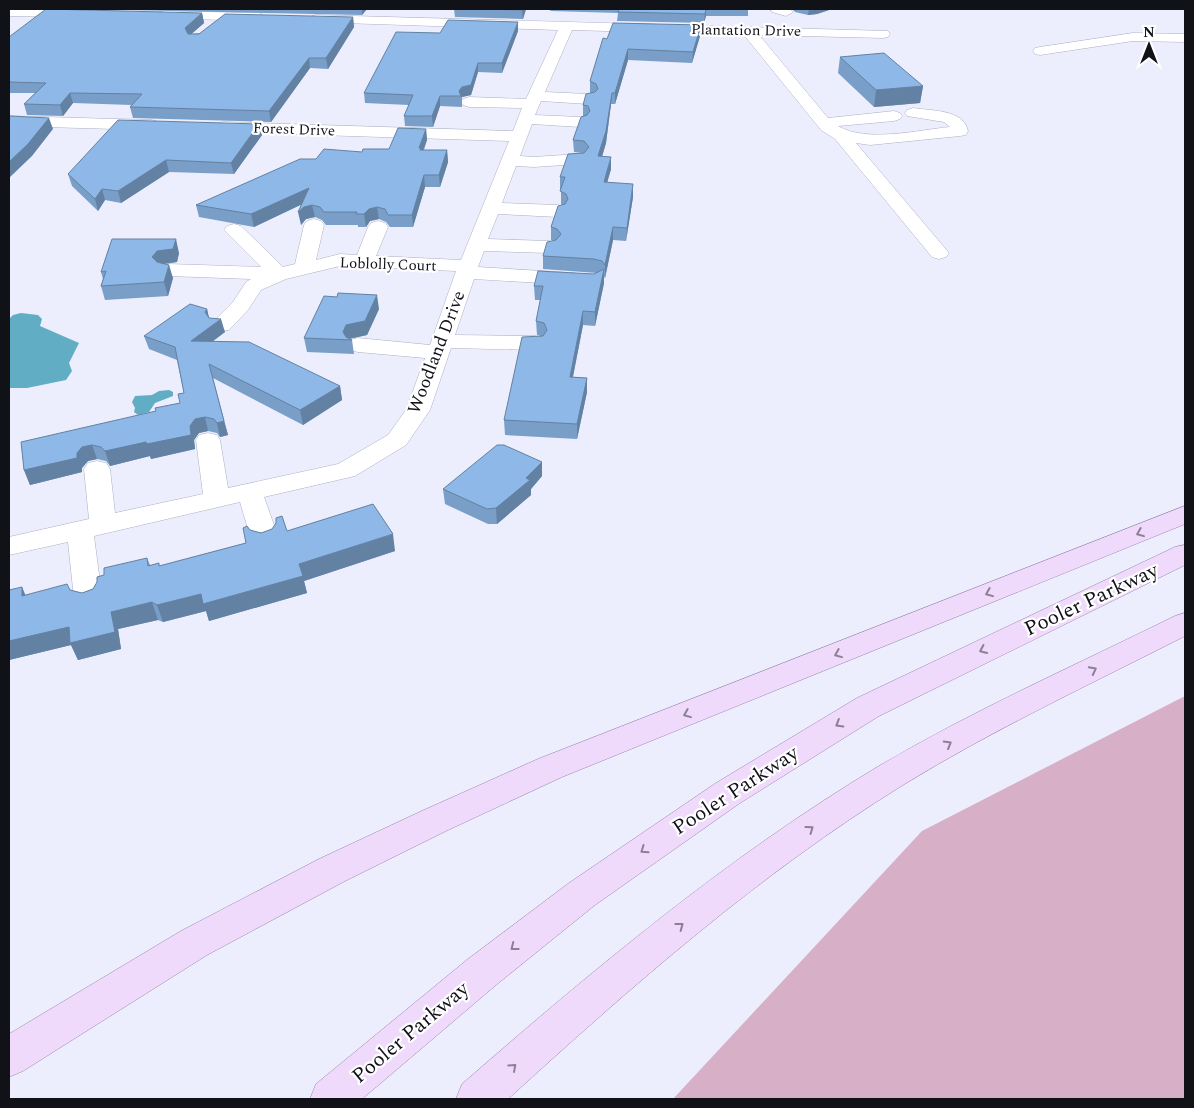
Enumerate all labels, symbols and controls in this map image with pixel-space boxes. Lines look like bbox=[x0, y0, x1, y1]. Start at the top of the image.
street label: Plantation Drive bbox=[691, 18, 801, 43]
north arrow bbox=[1124, 20, 1174, 70]
text: N bbox=[1143, 22, 1155, 43]
street label: Forest Drive bbox=[253, 117, 335, 142]
street label: Loblolly Court bbox=[339, 251, 437, 278]
street label: Woodland Drive bbox=[401, 287, 472, 418]
one-way arrow bbox=[1136, 527, 1145, 537]
street label: Pooler Parkway bbox=[1019, 554, 1165, 645]
one-way arrow bbox=[985, 587, 994, 598]
one-way arrow bbox=[979, 644, 988, 654]
one-way arrow bbox=[834, 647, 843, 658]
one-way arrow bbox=[1087, 666, 1096, 676]
one-way arrow bbox=[683, 707, 692, 718]
one-way arrow bbox=[835, 718, 844, 728]
street label: Pooler Parkway bbox=[666, 737, 806, 844]
one-way arrow bbox=[942, 740, 951, 750]
one-way arrow bbox=[804, 827, 813, 835]
one-way arrow bbox=[640, 844, 650, 853]
one-way arrow bbox=[674, 923, 683, 932]
one-way arrow bbox=[511, 942, 520, 950]
street label: Pooler Parkway bbox=[345, 973, 477, 1092]
one-way arrow bbox=[508, 1063, 517, 1072]

